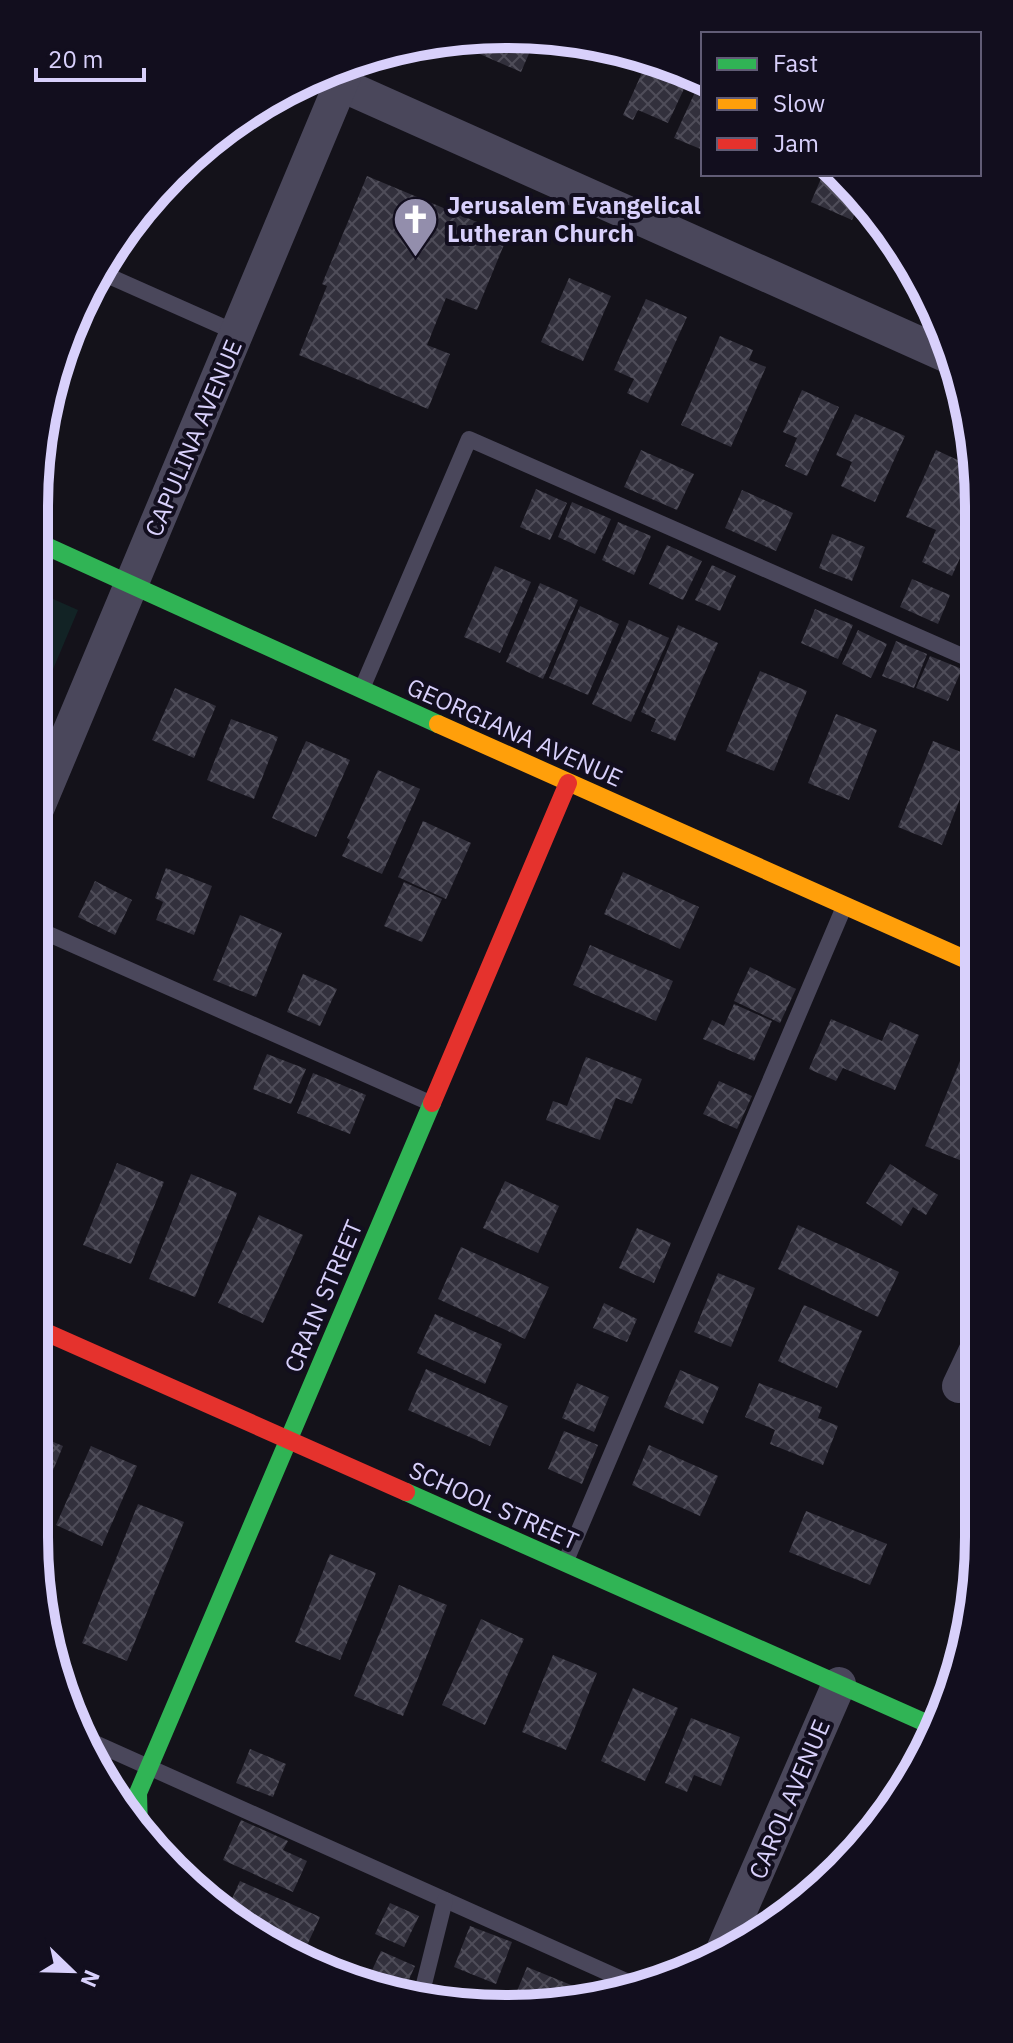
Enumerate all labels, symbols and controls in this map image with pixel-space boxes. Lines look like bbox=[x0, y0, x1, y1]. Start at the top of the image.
scale bar bbox=[36, 32, 144, 82]
legend bbox=[701, 32, 981, 176]
text: 20 m bbox=[48, 43, 103, 75]
text: Fast bbox=[773, 47, 818, 79]
text: Slow bbox=[773, 87, 825, 119]
text: Jam bbox=[773, 127, 819, 159]
place label: Jerusalem Evangelical Lutheran Church bbox=[447, 189, 701, 249]
church icon: Jerusalem Evangelical Lutheran Church bbox=[392, 195, 440, 258]
street label: CAPULINA AVENUE bbox=[137, 335, 249, 541]
street label: GEORGIANA AVENUE bbox=[402, 670, 628, 794]
street label: CRAIN STREET bbox=[277, 1215, 370, 1377]
street label: SCHOOL STREET bbox=[404, 1453, 584, 1557]
street label: CAROL AVENUE bbox=[741, 1714, 837, 1884]
north arrow bbox=[32, 1931, 112, 2011]
text: N bbox=[74, 1966, 107, 1992]

